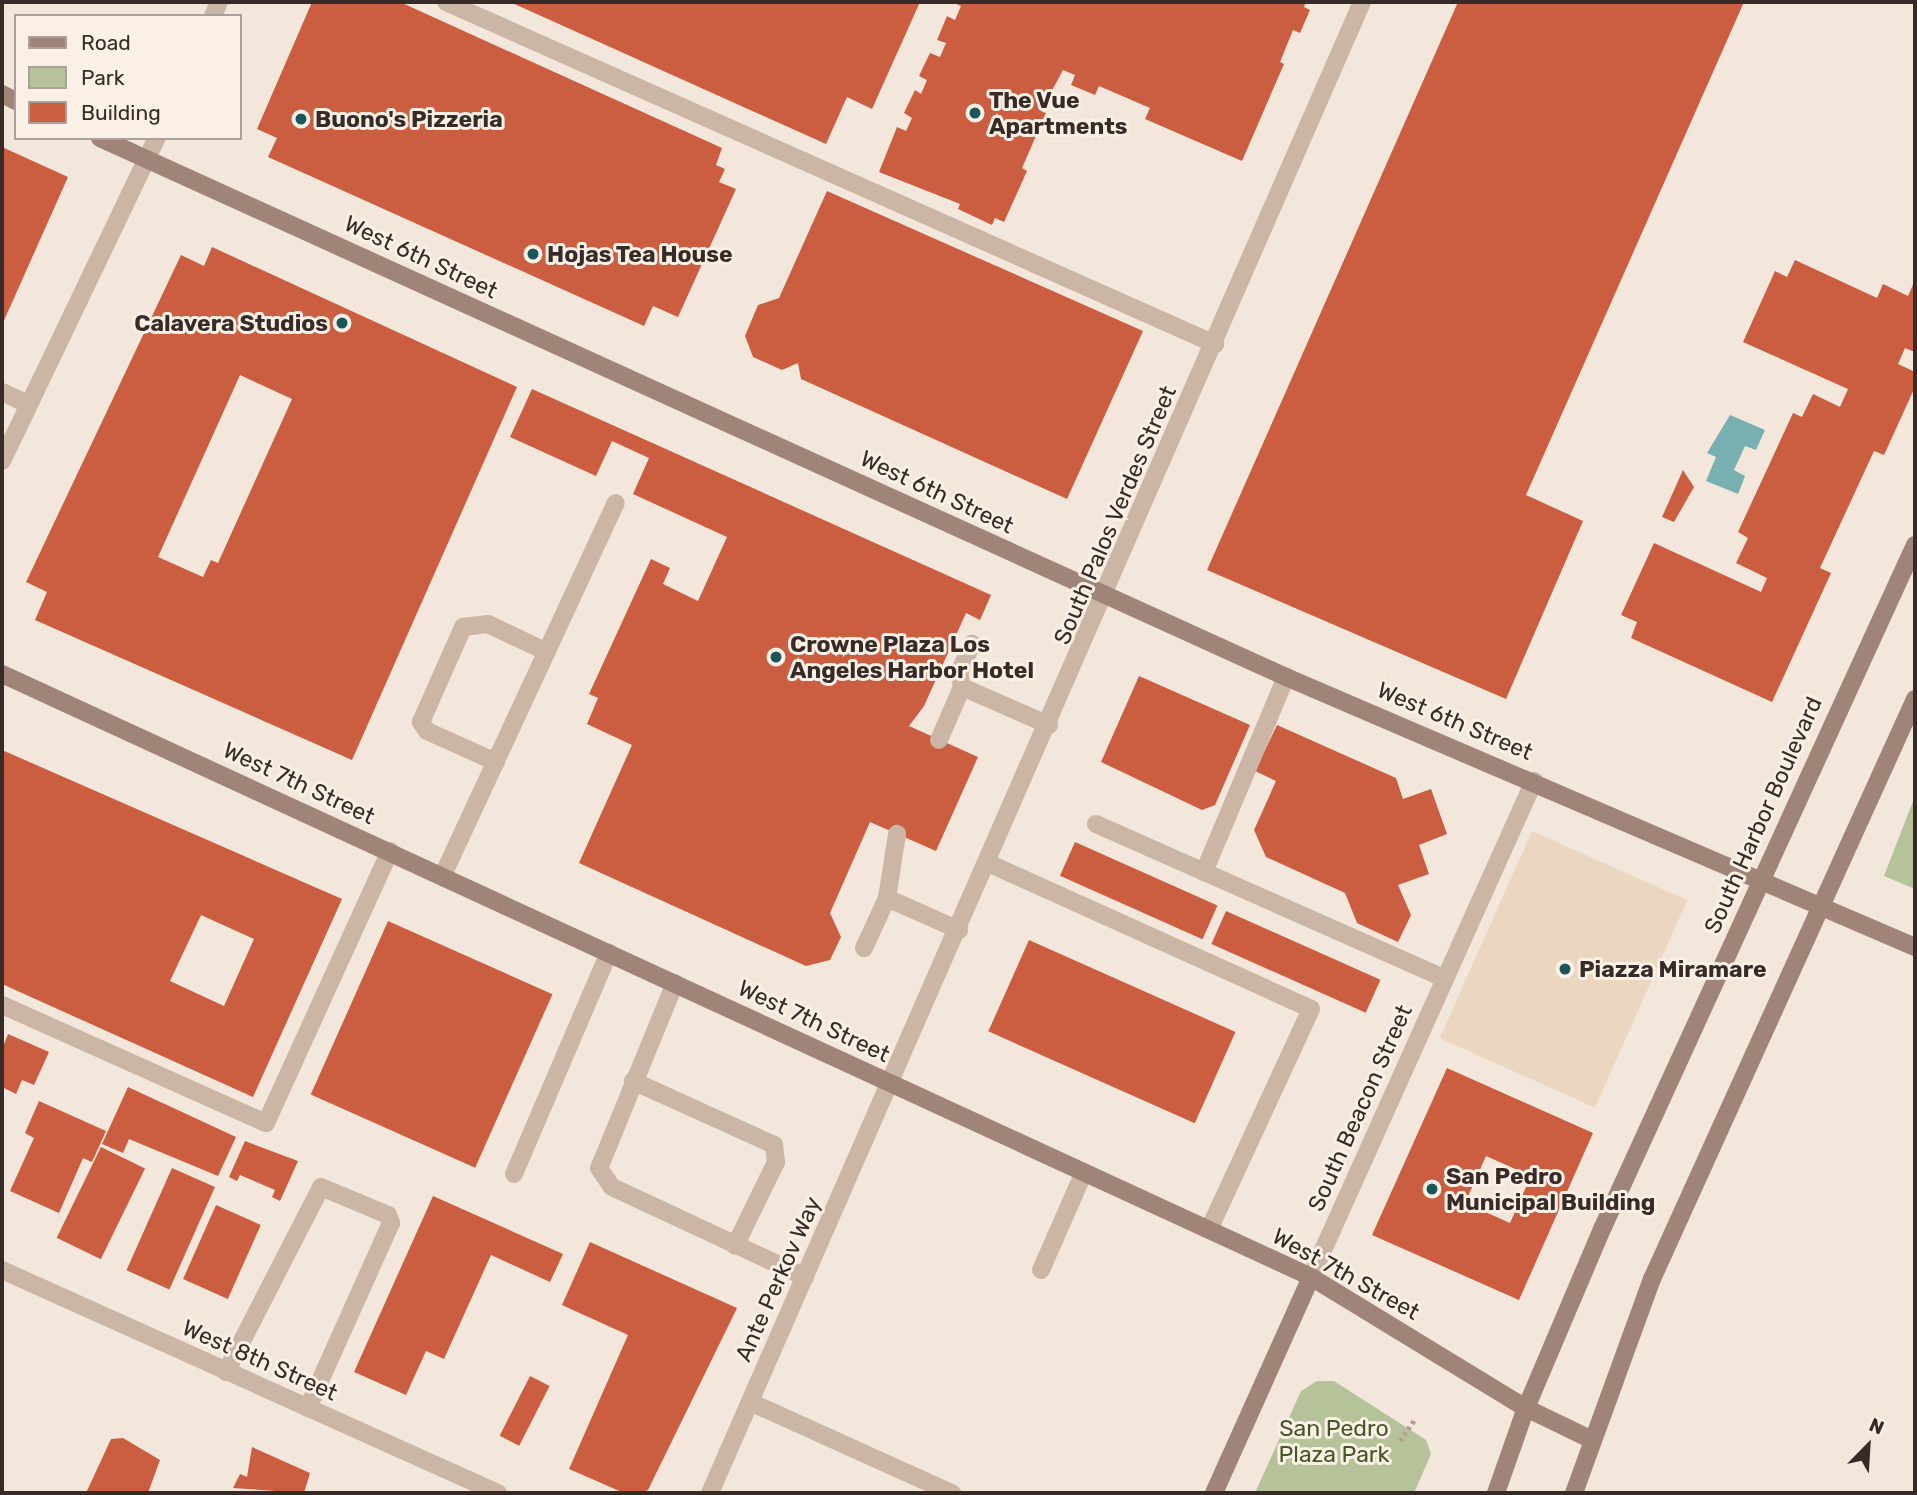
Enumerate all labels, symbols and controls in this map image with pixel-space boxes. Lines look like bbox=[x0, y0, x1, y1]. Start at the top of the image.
legend bbox=[14, 14, 242, 140]
text: Road bbox=[81, 30, 131, 55]
text: Park bbox=[81, 65, 125, 90]
place label: The Vue Apartments bbox=[989, 86, 1128, 140]
text: Building bbox=[81, 100, 161, 125]
place label: Buono's Pizzeria bbox=[315, 105, 503, 133]
marker: The Vue Apartments bbox=[967, 105, 983, 121]
marker: Buono's Pizzeria bbox=[293, 111, 309, 127]
street label: West 6th Street bbox=[340, 209, 502, 305]
place label: Hojas Tea House bbox=[547, 240, 733, 268]
marker: Hojas Tea House bbox=[525, 246, 541, 262]
place label: Calavera Studios bbox=[134, 309, 328, 337]
marker: Calavera Studios bbox=[334, 315, 350, 331]
street label: South Palos Verdes Street bbox=[1048, 381, 1182, 649]
street label: West 6th Street bbox=[856, 444, 1018, 540]
place label: Crowne Plaza Los Angeles Harbor Hotel bbox=[790, 630, 1035, 684]
marker: Crowne Plaza Los Angeles Harbor Hotel bbox=[768, 649, 784, 665]
street label: West 6th Street bbox=[1373, 676, 1537, 766]
street label: South Harbor Boulevard bbox=[1698, 692, 1828, 938]
street label: West 7th Street bbox=[219, 736, 379, 830]
place label: Piazza Miramare bbox=[1579, 955, 1767, 983]
marker: Piazza Miramare bbox=[1557, 961, 1573, 977]
street label: West 7th Street bbox=[734, 974, 894, 1068]
street label: South Beacon Street bbox=[1302, 1001, 1418, 1215]
place label: San Pedro Municipal Building bbox=[1446, 1162, 1655, 1216]
marker: San Pedro Municipal Building bbox=[1424, 1181, 1440, 1197]
street label: Ante Perkov Way bbox=[729, 1192, 827, 1366]
street label: West 7th Street bbox=[1268, 1222, 1424, 1326]
street label: West 8th Street bbox=[178, 1313, 342, 1407]
north arrow bbox=[1833, 1411, 1903, 1481]
text: N bbox=[1866, 1413, 1888, 1440]
park label: San Pedro Plaza Park bbox=[1279, 1414, 1389, 1468]

